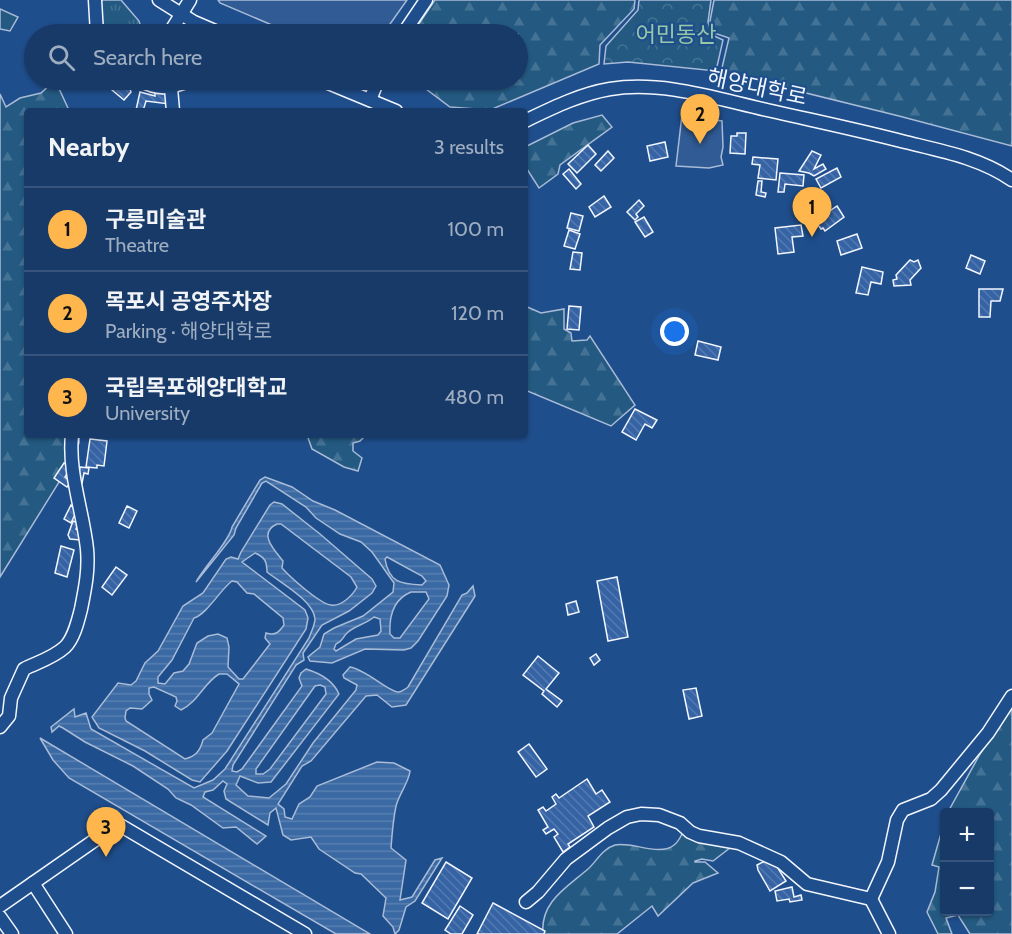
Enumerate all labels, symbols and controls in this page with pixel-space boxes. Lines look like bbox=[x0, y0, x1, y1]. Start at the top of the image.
park label: 어민동산 bbox=[636, 21, 716, 48]
search box bbox=[24, 24, 528, 90]
icon: search bbox=[45, 41, 78, 74]
text: Search here bbox=[93, 44, 202, 71]
street label: 해양대학로 bbox=[705, 63, 809, 111]
pin: 2 bbox=[680, 94, 720, 144]
text: Nearby bbox=[48, 131, 129, 163]
text: 3 results bbox=[434, 135, 504, 159]
pin: 1 bbox=[792, 188, 832, 237]
text: 구릉미술관 bbox=[105, 206, 206, 233]
text: 1 bbox=[64, 217, 71, 241]
text: 100 m bbox=[448, 217, 504, 241]
text: Theatre bbox=[105, 233, 169, 257]
text: 목포시 공영주차장 bbox=[105, 288, 272, 315]
text: 2 bbox=[62, 301, 73, 325]
text: 120 m bbox=[451, 301, 504, 325]
your location bbox=[660, 317, 689, 346]
text: Parking · 해양대학로 bbox=[105, 319, 272, 343]
text: 국립목포해양대학교 bbox=[105, 374, 287, 401]
text: 3 bbox=[62, 385, 73, 409]
text: 480 m bbox=[444, 385, 504, 409]
text: University bbox=[105, 401, 190, 425]
pin: 3 bbox=[86, 808, 126, 857]
map controls bbox=[940, 808, 994, 916]
button: + bbox=[940, 808, 994, 862]
button: − bbox=[940, 862, 994, 916]

